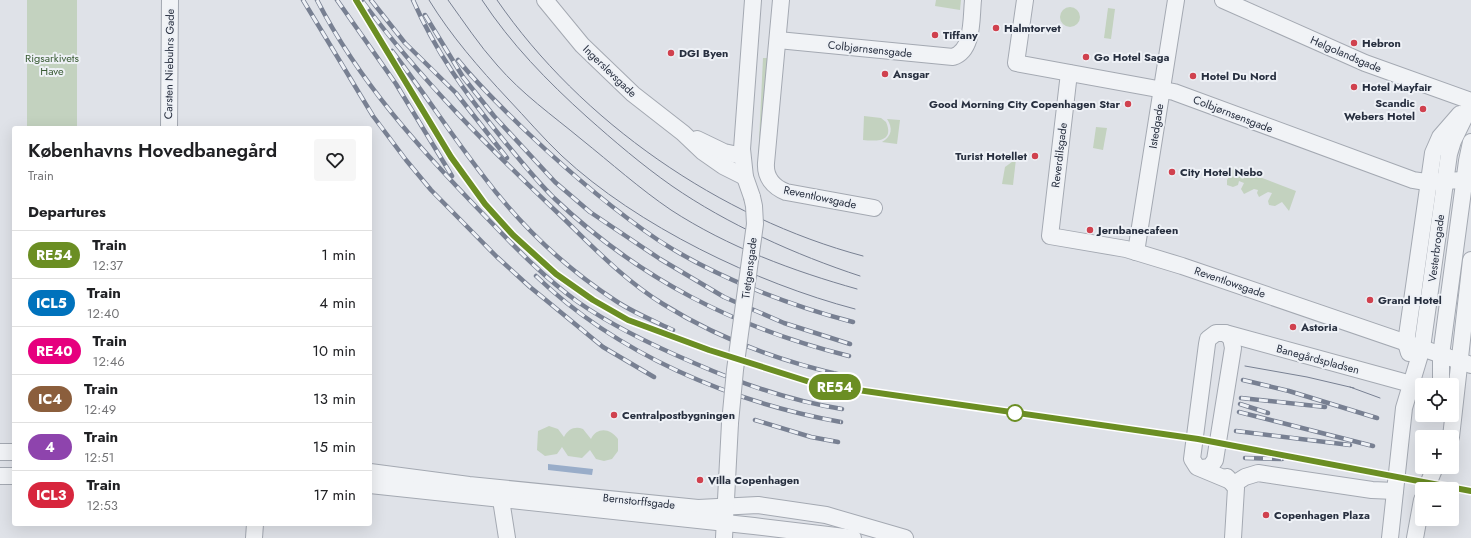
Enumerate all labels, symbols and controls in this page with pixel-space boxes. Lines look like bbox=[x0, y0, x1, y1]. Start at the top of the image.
street label: Carsten Niebuhrs Gade bbox=[160, 8, 178, 119]
place label: Halmtorvet bbox=[1004, 20, 1061, 36]
marker: Halmtorvet bbox=[991, 23, 1001, 33]
place label: Tiffany bbox=[943, 27, 978, 43]
marker: Tiffany bbox=[930, 30, 940, 40]
street label: Helgolandsgade bbox=[1308, 32, 1384, 76]
place label: Hebron bbox=[1362, 35, 1401, 51]
street label: Colbjørnsensgade bbox=[827, 37, 913, 61]
marker: Hebron bbox=[1349, 38, 1359, 48]
street label: Ingerslevsgade bbox=[579, 41, 641, 101]
place label: DGI Byen bbox=[679, 45, 728, 61]
marker: DGI Byen bbox=[666, 48, 676, 58]
place label: Go Hotel Saga bbox=[1094, 49, 1169, 65]
park label: Rigsarkivets Have bbox=[25, 50, 80, 79]
marker: Go Hotel Saga bbox=[1081, 52, 1091, 62]
place label: Ansgar bbox=[892, 66, 930, 82]
place label: Hotel Du Nord bbox=[1201, 68, 1277, 84]
marker: Ansgar bbox=[880, 69, 890, 79]
marker: Hotel Du Nord bbox=[1188, 71, 1198, 81]
place label: Hotel Mayfair bbox=[1362, 79, 1432, 95]
marker: Hotel Mayfair bbox=[1349, 82, 1359, 92]
street label: Colbjørnsensgade bbox=[1191, 91, 1276, 137]
place label: Scandic Webers Hotel bbox=[1344, 95, 1415, 124]
place label: Good Morning City Copenhagen Star bbox=[929, 96, 1120, 112]
marker: Good Morning City Copenhagen Star bbox=[1123, 99, 1133, 109]
street label: Istedgade bbox=[1145, 102, 1167, 150]
marker: Scandic Webers Hotel bbox=[1418, 104, 1428, 114]
street label: Reverdilsgade bbox=[1047, 121, 1071, 188]
text: Københavns Hovedbanegård bbox=[28, 137, 277, 164]
button: heart bbox=[314, 139, 356, 181]
place label: Turist Hotellet bbox=[955, 148, 1027, 164]
marker: Turist Hotellet bbox=[1030, 151, 1040, 161]
place label: City Hotel Nebo bbox=[1180, 164, 1263, 180]
text: Train bbox=[28, 166, 54, 185]
marker: City Hotel Nebo bbox=[1167, 167, 1177, 177]
street label: Reventlowsgade bbox=[782, 181, 858, 213]
text: Departures bbox=[28, 201, 106, 223]
street label: Vesterbrogade bbox=[1424, 213, 1448, 283]
place label: Jernbanecafeen bbox=[1096, 222, 1178, 238]
marker: Jernbanecafeen bbox=[1085, 225, 1095, 235]
text: Train bbox=[92, 234, 127, 256]
street label: Tietgensgade bbox=[737, 236, 761, 300]
text: 1 min bbox=[321, 244, 356, 266]
text: RE54 bbox=[36, 245, 72, 265]
text: 12:37 bbox=[92, 256, 123, 275]
street label: Reventlowsgade bbox=[1192, 262, 1268, 302]
text: Train bbox=[87, 282, 121, 304]
text: 4 min bbox=[319, 292, 356, 314]
place label: Grand Hotel bbox=[1378, 292, 1442, 308]
text: ICL5 bbox=[36, 293, 67, 313]
marker: Grand Hotel bbox=[1365, 295, 1375, 305]
text: 12:40 bbox=[87, 304, 119, 323]
place label: Astoria bbox=[1300, 319, 1338, 335]
marker: Astoria bbox=[1288, 322, 1298, 332]
text: Train bbox=[93, 330, 127, 352]
text: 10 min bbox=[312, 340, 356, 362]
street label: Banegårdspladsen bbox=[1275, 340, 1361, 378]
text: RE40 bbox=[36, 341, 73, 361]
text: 12:46 bbox=[93, 352, 125, 371]
line badge: RE54 bbox=[807, 374, 863, 400]
text: RE54 bbox=[817, 377, 853, 397]
text: Train bbox=[84, 378, 118, 400]
map controls bbox=[1415, 378, 1459, 526]
button: locate bbox=[1415, 378, 1459, 422]
text: 13 min bbox=[313, 388, 356, 410]
text: IC4 bbox=[38, 389, 62, 409]
text: 12:49 bbox=[84, 400, 116, 419]
unlabelled marker bbox=[1006, 404, 1024, 422]
place label: Centralpostbygningen bbox=[622, 407, 735, 423]
marker: Centralpostbygningen bbox=[609, 410, 619, 420]
text: Train bbox=[84, 426, 118, 448]
button: + bbox=[1415, 430, 1459, 474]
text: 15 min bbox=[313, 436, 356, 458]
text: 4 bbox=[45, 437, 55, 457]
text: 12:51 bbox=[84, 448, 114, 467]
place label: Villa Copenhagen bbox=[707, 472, 799, 488]
text: Train bbox=[86, 474, 121, 496]
marker: Villa Copenhagen bbox=[695, 475, 705, 485]
button: − bbox=[1415, 482, 1459, 526]
text: 17 min bbox=[313, 484, 356, 506]
text: ICL3 bbox=[36, 485, 66, 505]
street label: Bernstorffsgade bbox=[602, 489, 676, 513]
text: 12:53 bbox=[86, 496, 118, 515]
place label: Copenhagen Plaza bbox=[1274, 507, 1370, 523]
marker: Copenhagen Plaza bbox=[1261, 510, 1271, 520]

